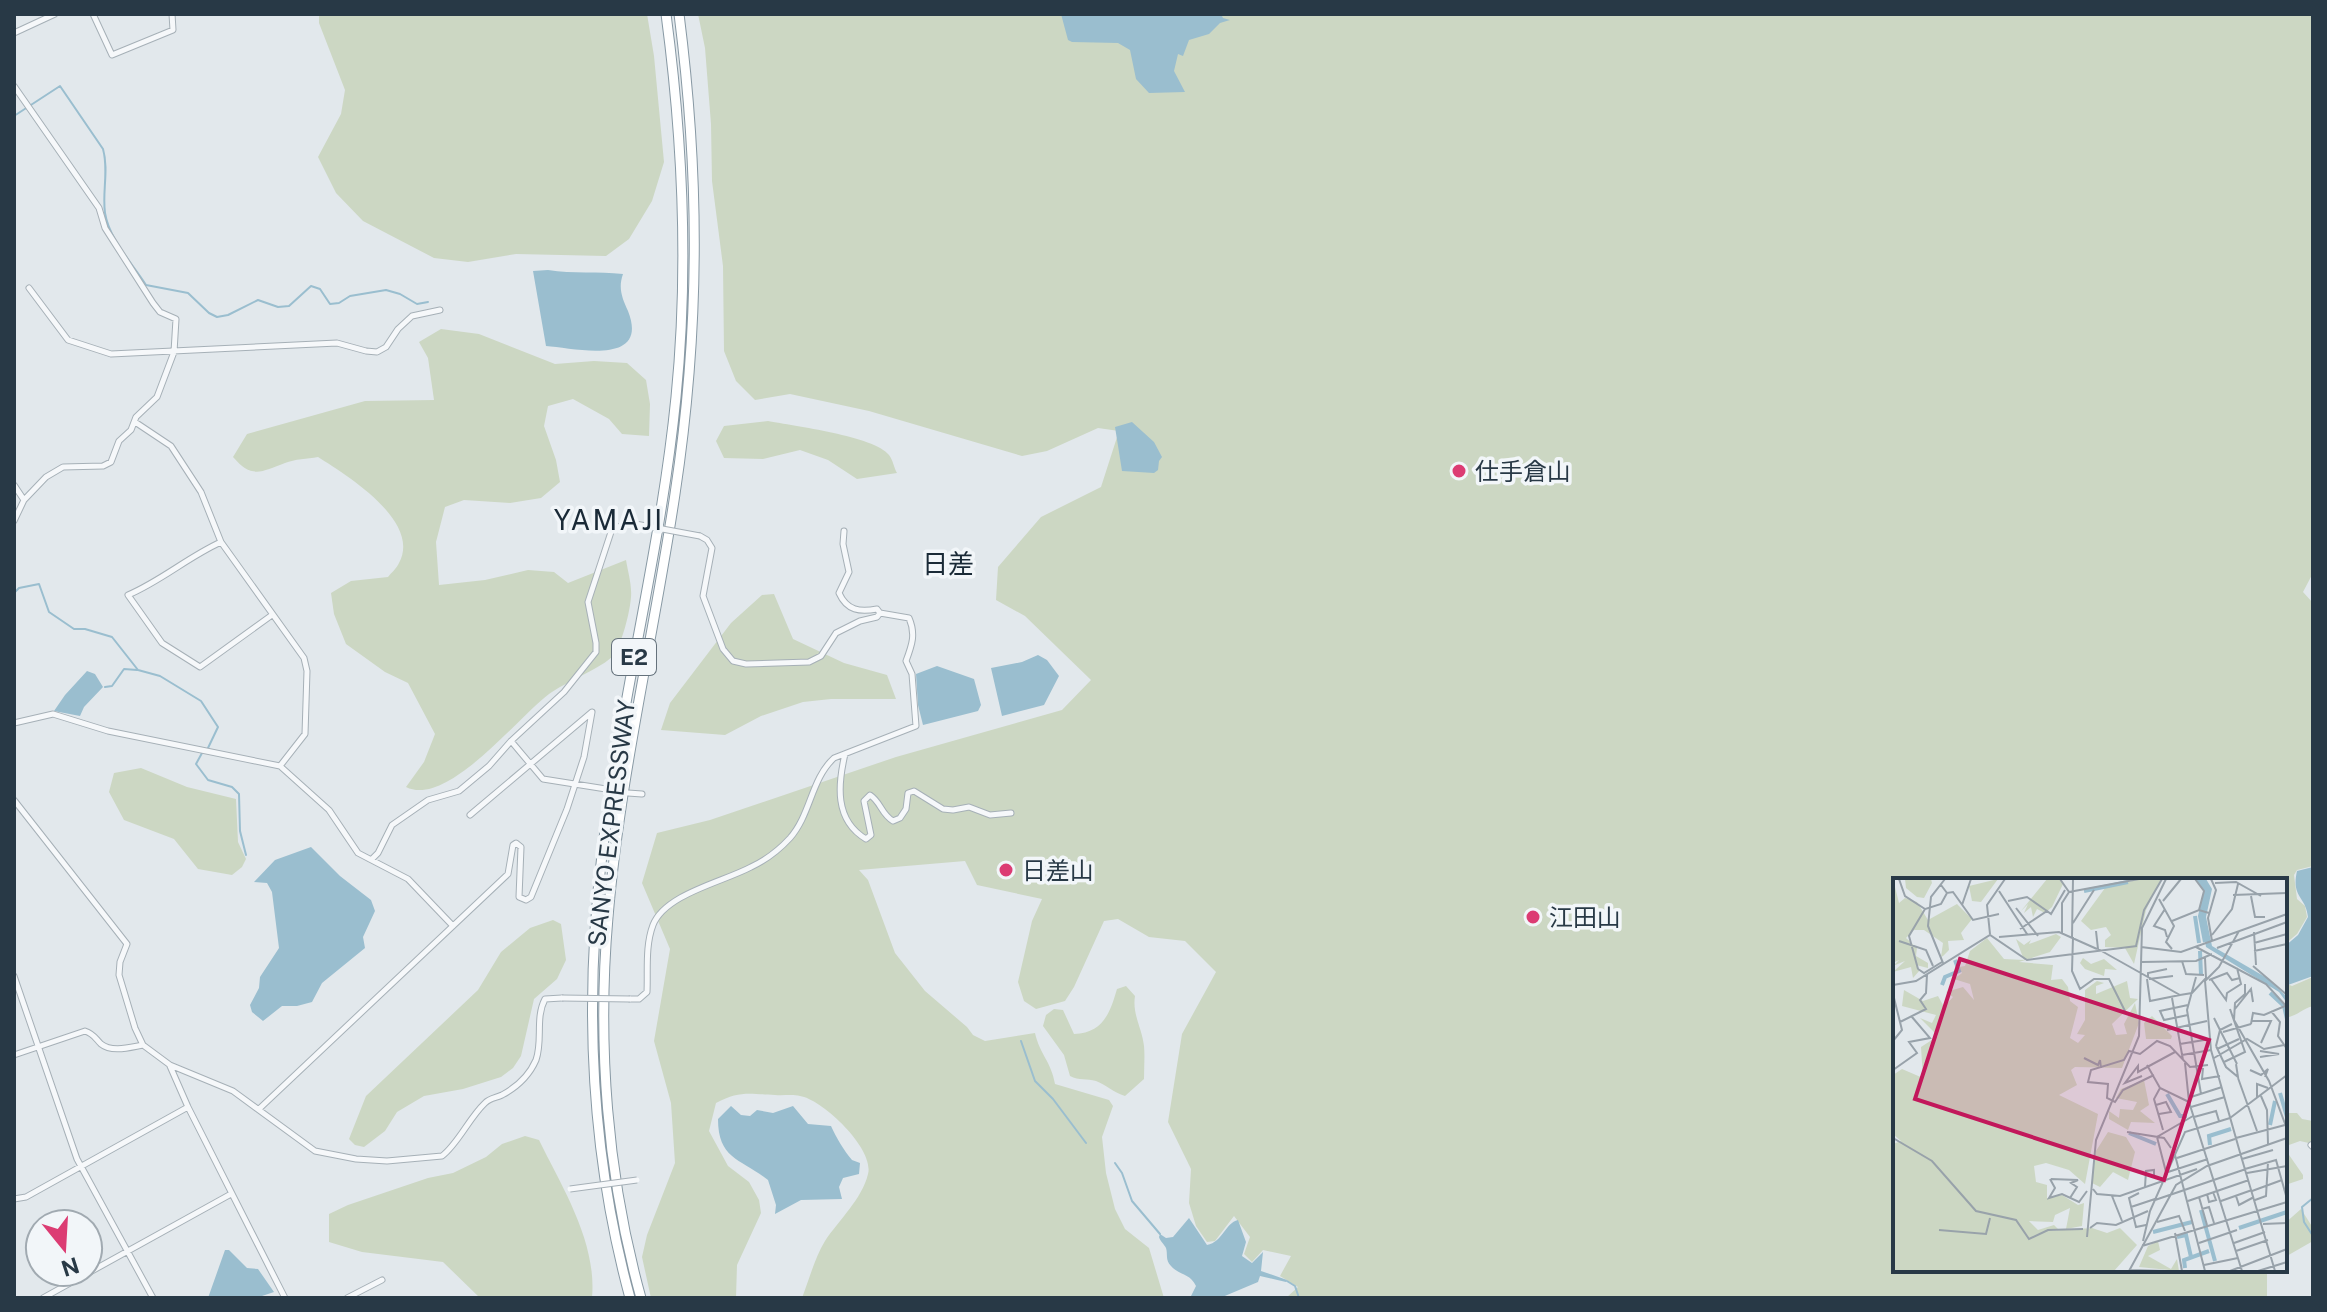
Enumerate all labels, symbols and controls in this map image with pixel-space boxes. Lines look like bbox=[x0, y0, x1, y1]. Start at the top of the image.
place label: 仕手倉山 bbox=[1475, 457, 1571, 485]
marker: 仕手倉山 bbox=[1450, 462, 1468, 480]
district label: YAMAJI bbox=[554, 503, 664, 536]
district label: 日差 bbox=[922, 548, 974, 579]
road number: E2 bbox=[612, 639, 656, 675]
street label: SANYO EXPRESSWAY bbox=[582, 698, 640, 948]
place label: 日差山 bbox=[1022, 856, 1094, 884]
marker: 日差山 bbox=[997, 861, 1015, 879]
inset map bbox=[1893, 878, 2287, 1272]
place label: 江田山 bbox=[1549, 903, 1621, 931]
marker: 江田山 bbox=[1524, 908, 1542, 926]
north arrow bbox=[24, 1208, 104, 1288]
text: N bbox=[58, 1252, 82, 1282]

